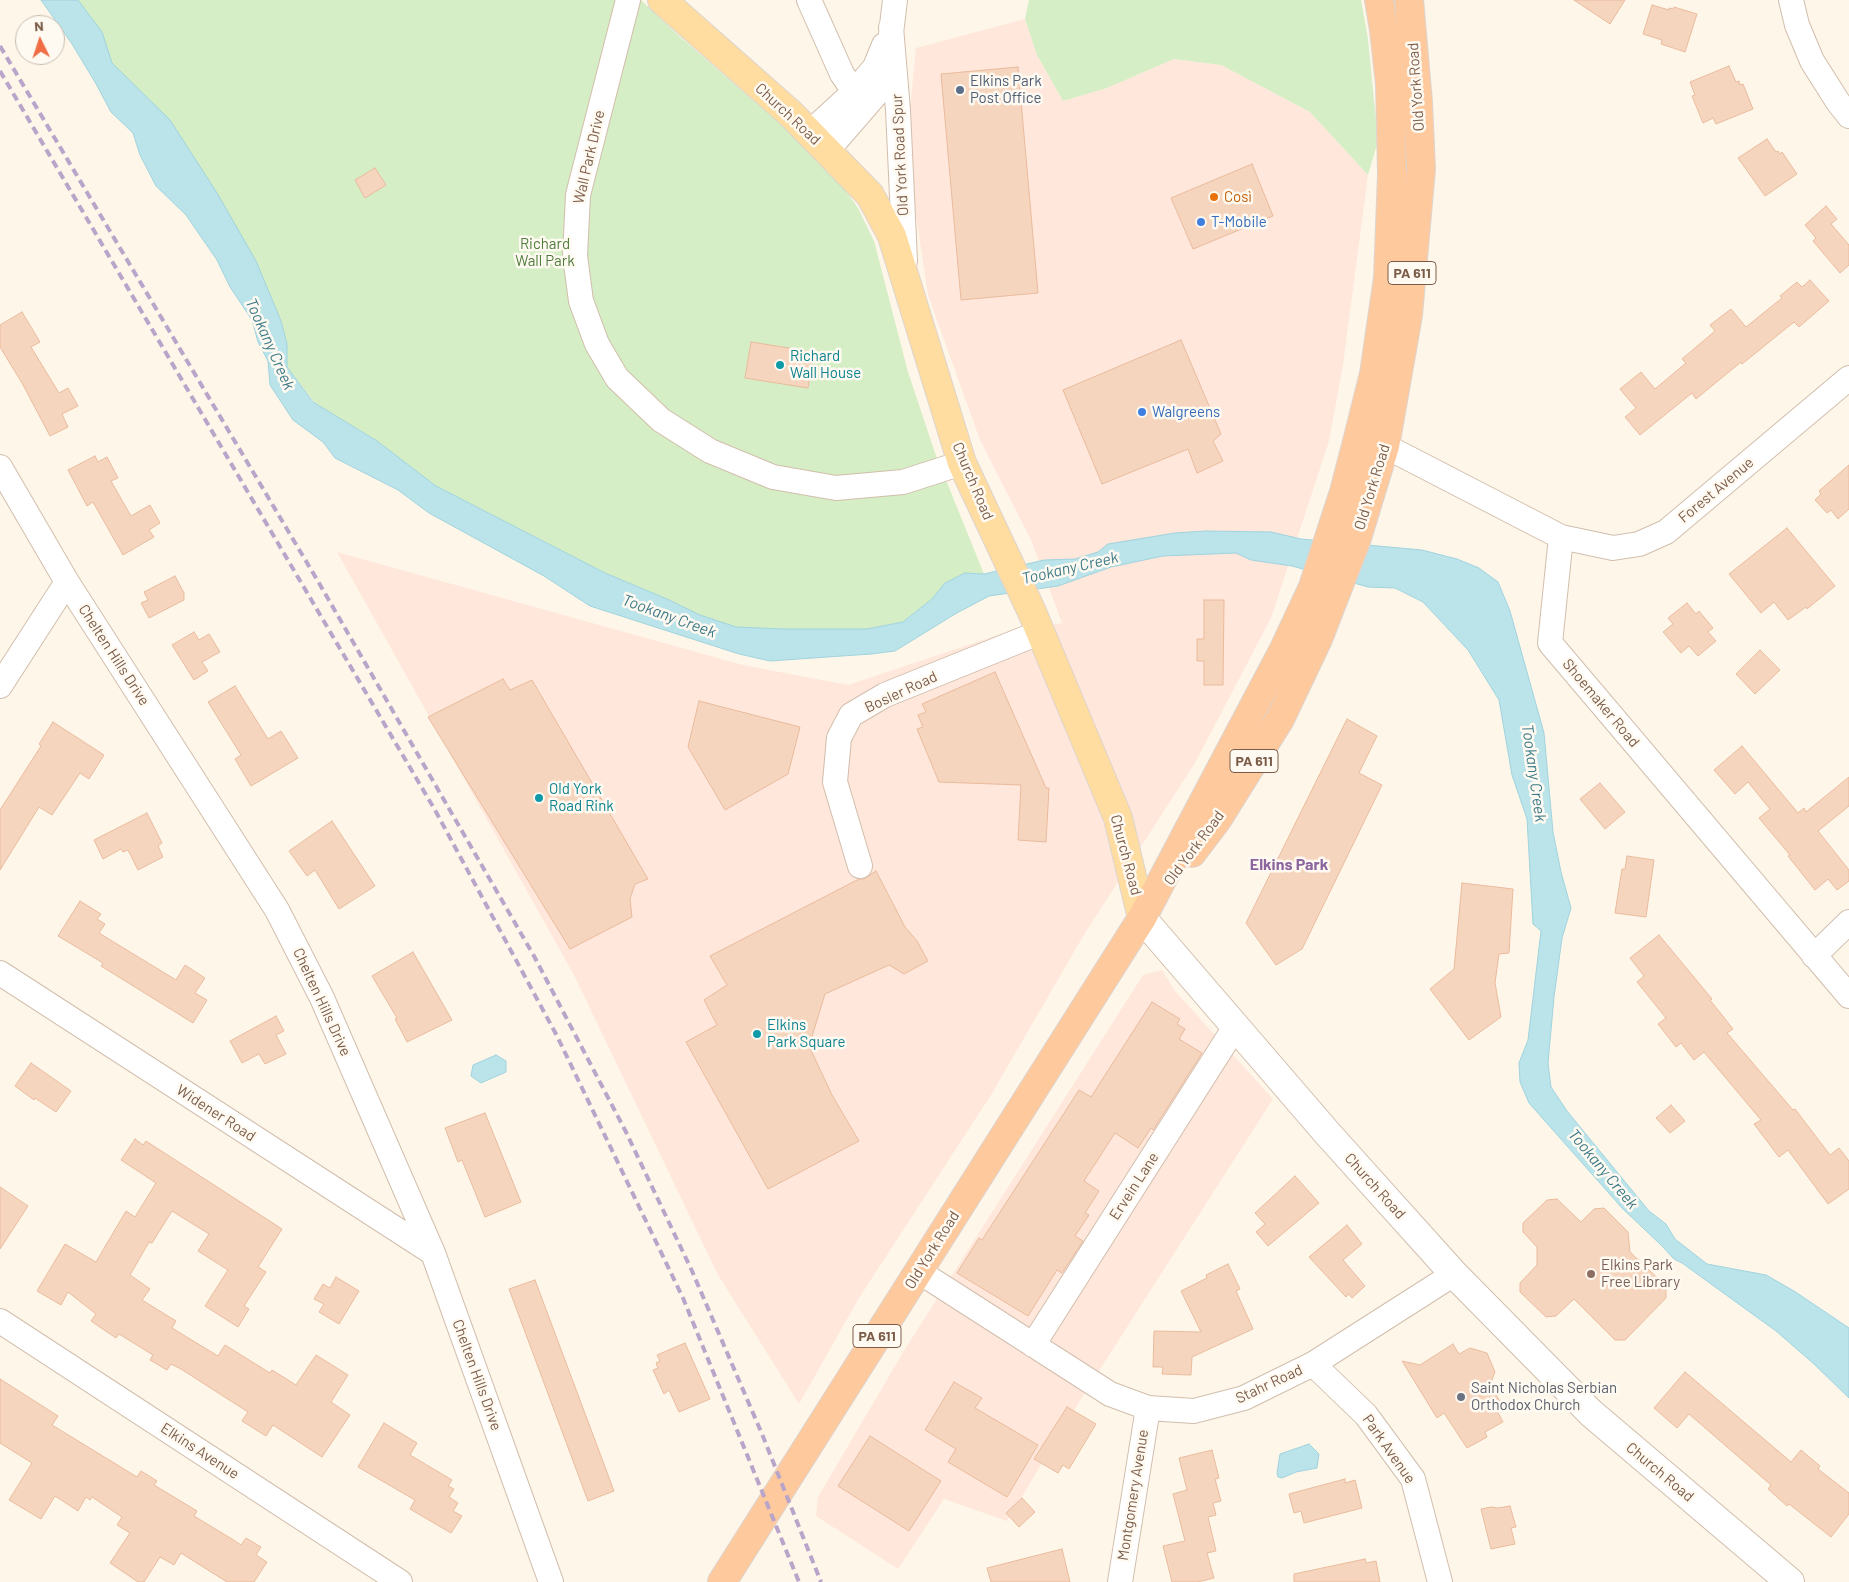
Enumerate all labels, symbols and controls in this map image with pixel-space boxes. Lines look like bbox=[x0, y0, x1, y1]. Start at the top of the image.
north arrow bbox=[15, 15, 65, 65]
text: N bbox=[34, 17, 44, 34]
street label: Old York Road bbox=[1404, 42, 1428, 132]
place label: Elkins Park Post Office bbox=[970, 72, 1042, 107]
street label: Church Road bbox=[752, 79, 824, 149]
marker: Elkins Park Post Office bbox=[954, 84, 966, 96]
street label: Old York Road Spur bbox=[888, 93, 912, 217]
street label: Wall Park Drive bbox=[569, 108, 609, 206]
place label: Così bbox=[1224, 188, 1252, 206]
marker: Così bbox=[1208, 191, 1220, 203]
place label: T-Mobile bbox=[1211, 213, 1267, 231]
marker: T-Mobile bbox=[1195, 216, 1207, 228]
park label: Richard Wall Park bbox=[515, 235, 575, 270]
road number: PA 611 bbox=[1388, 262, 1436, 284]
water label: Tookany Creek bbox=[241, 295, 299, 393]
place label: Richard Wall House bbox=[790, 347, 861, 382]
marker: Richard Wall House bbox=[774, 359, 786, 371]
place label: Walgreens bbox=[1152, 403, 1220, 421]
marker: Walgreens bbox=[1136, 406, 1148, 418]
street label: Church Road bbox=[949, 439, 997, 523]
street label: Old York Road bbox=[1350, 442, 1394, 532]
street label: Forest Avenue bbox=[1675, 453, 1757, 527]
water label: Tookany Creek bbox=[1020, 548, 1120, 588]
water label: Tookany Creek bbox=[619, 590, 719, 642]
street label: Chelten Hills Drive bbox=[75, 601, 153, 709]
street label: Shoemaker Road bbox=[1559, 655, 1643, 751]
street label: Bosler Road bbox=[862, 667, 940, 717]
water label: Tookany Creek bbox=[1518, 723, 1550, 823]
road number: PA 611 bbox=[1230, 749, 1278, 772]
place label: Old York Road Rink bbox=[549, 780, 614, 815]
marker: Old York Road Rink bbox=[533, 792, 545, 804]
street label: Old York Road bbox=[1160, 807, 1228, 889]
street label: Church Road bbox=[1107, 813, 1145, 897]
district label: Elkins Park bbox=[1250, 855, 1328, 875]
street label: Chelten Hills Drive bbox=[289, 945, 355, 1059]
place label: Elkins Park Square bbox=[767, 1016, 846, 1051]
marker: Elkins Park Square bbox=[751, 1028, 763, 1040]
street label: Widener Road bbox=[173, 1081, 259, 1145]
water label: Tookany Creek bbox=[1564, 1125, 1642, 1213]
street label: Ervein Lane bbox=[1106, 1149, 1162, 1223]
street label: Church Road bbox=[1341, 1149, 1409, 1223]
street label: Old York Road bbox=[901, 1208, 963, 1292]
place label: Elkins Park Free Library bbox=[1601, 1256, 1680, 1291]
marker: Elkins Park Free Library bbox=[1585, 1268, 1597, 1280]
street label: Chelten Hills Drive bbox=[449, 1317, 505, 1433]
road number: PA 611 bbox=[853, 1324, 901, 1348]
street label: Stahr Road bbox=[1233, 1361, 1305, 1407]
place label: Saint Nicholas Serbian Orthodox Church bbox=[1471, 1379, 1617, 1414]
marker: Saint Nicholas Serbian Orthodox Church bbox=[1455, 1391, 1467, 1403]
street label: Park Avenue bbox=[1359, 1411, 1419, 1487]
street label: Elkins Avenue bbox=[157, 1419, 243, 1483]
street label: Montgomery Avenue bbox=[1114, 1428, 1152, 1562]
street label: Church Road bbox=[1623, 1439, 1697, 1505]

